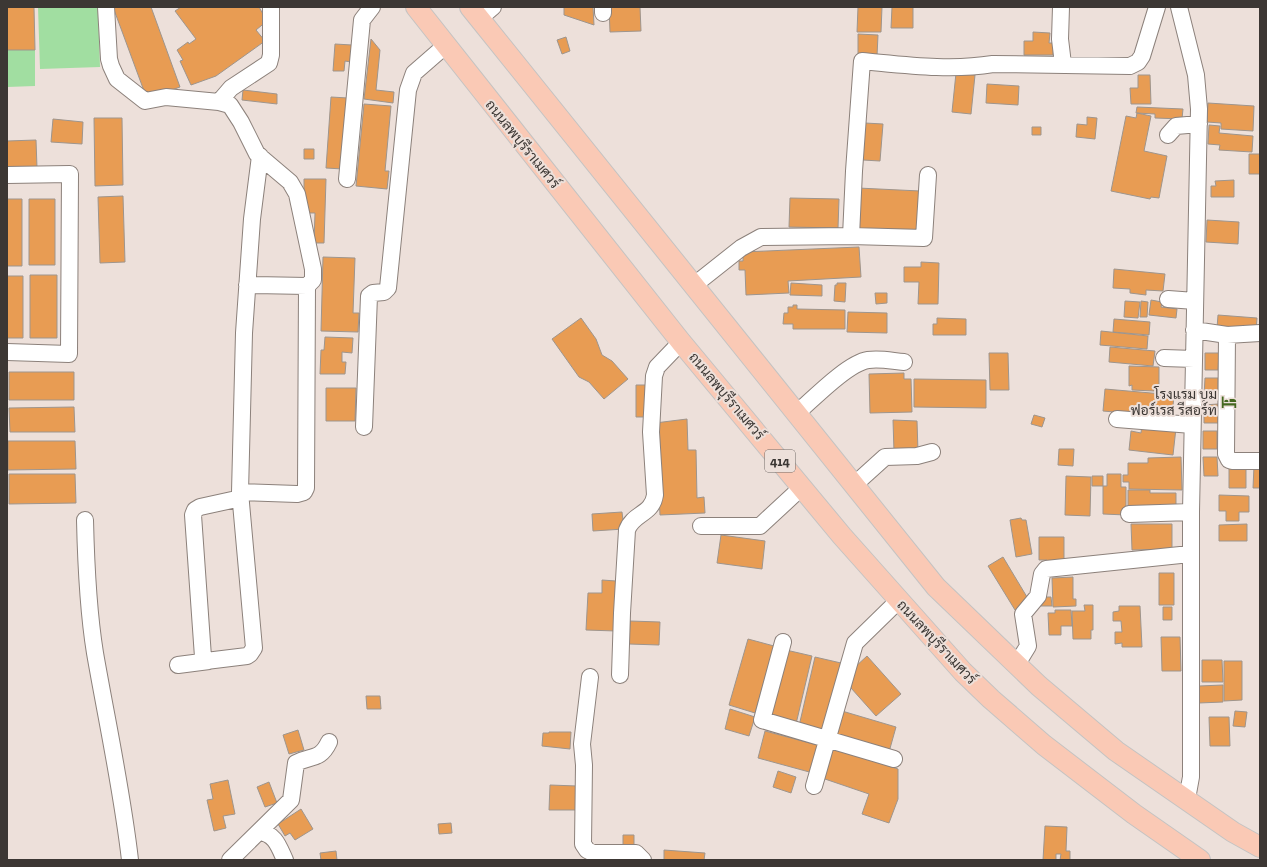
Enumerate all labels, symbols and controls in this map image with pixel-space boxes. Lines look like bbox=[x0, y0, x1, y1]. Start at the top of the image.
street label: ถนนลพบุรีราเมศวร์ bbox=[481, 96, 564, 193]
street label: ถนนลพบุรีราเมศวร์ bbox=[684, 349, 769, 444]
place label: โรงแรม บูม ฟอร์เรส รีสอร์ท bbox=[1130, 386, 1217, 419]
hotel icon: โรงแรม บูม ฟอร์เรส รีสอร์ท bbox=[1220, 393, 1238, 411]
road number: 414 bbox=[765, 450, 795, 472]
street label: ถนนลพบุรีราเมศวร์ bbox=[893, 596, 981, 689]

